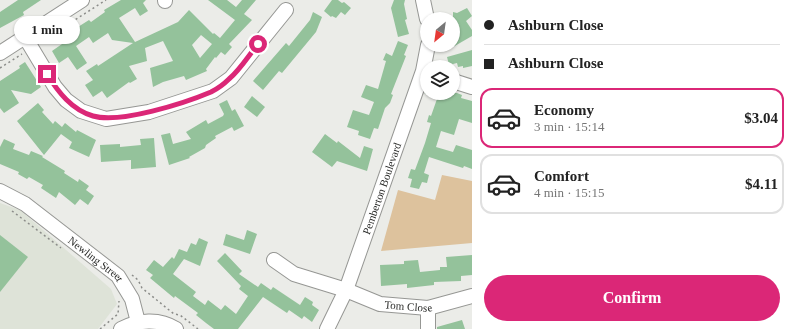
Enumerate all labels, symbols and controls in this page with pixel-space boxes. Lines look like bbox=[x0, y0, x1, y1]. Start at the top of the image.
north arrow bbox=[420, 12, 460, 52]
map controls bbox=[420, 12, 460, 100]
callout: 1 min bbox=[14, 16, 80, 44]
text: Ashburn Close bbox=[508, 17, 603, 33]
text: 1 min bbox=[31, 22, 63, 37]
route start bbox=[249, 35, 267, 53]
text: Ashburn Close bbox=[508, 55, 603, 71]
button: layers bbox=[420, 60, 460, 100]
route end bbox=[38, 65, 56, 83]
icon: car bbox=[486, 100, 522, 136]
text: Economy bbox=[534, 102, 594, 118]
text: $3.04 bbox=[744, 110, 778, 126]
text: 3 min · 15:14 bbox=[534, 119, 604, 134]
street label: Pemberton Boulevard bbox=[360, 141, 403, 236]
icon: car bbox=[486, 166, 522, 202]
text: Comfort bbox=[534, 168, 589, 184]
text: $4.11 bbox=[745, 176, 778, 192]
text: 4 min · 15:15 bbox=[534, 185, 604, 200]
street label: Newling Street bbox=[66, 234, 126, 284]
button: Confirm bbox=[484, 275, 780, 321]
street label: Tom Close bbox=[384, 298, 434, 314]

